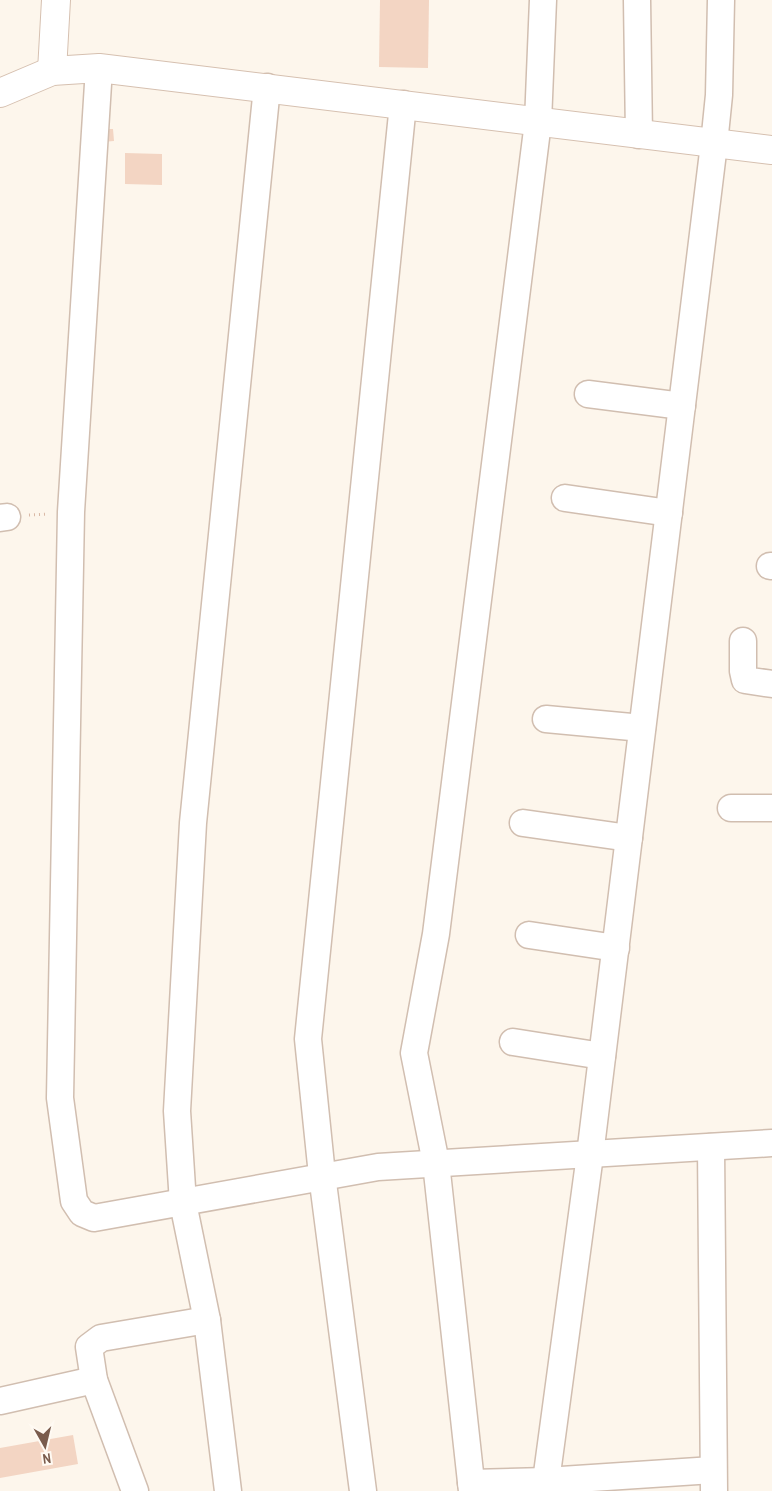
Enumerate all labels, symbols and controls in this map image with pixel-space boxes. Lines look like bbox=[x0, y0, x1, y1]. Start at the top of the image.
north arrow bbox=[20, 1421, 70, 1471]
text: N bbox=[41, 1449, 52, 1468]

